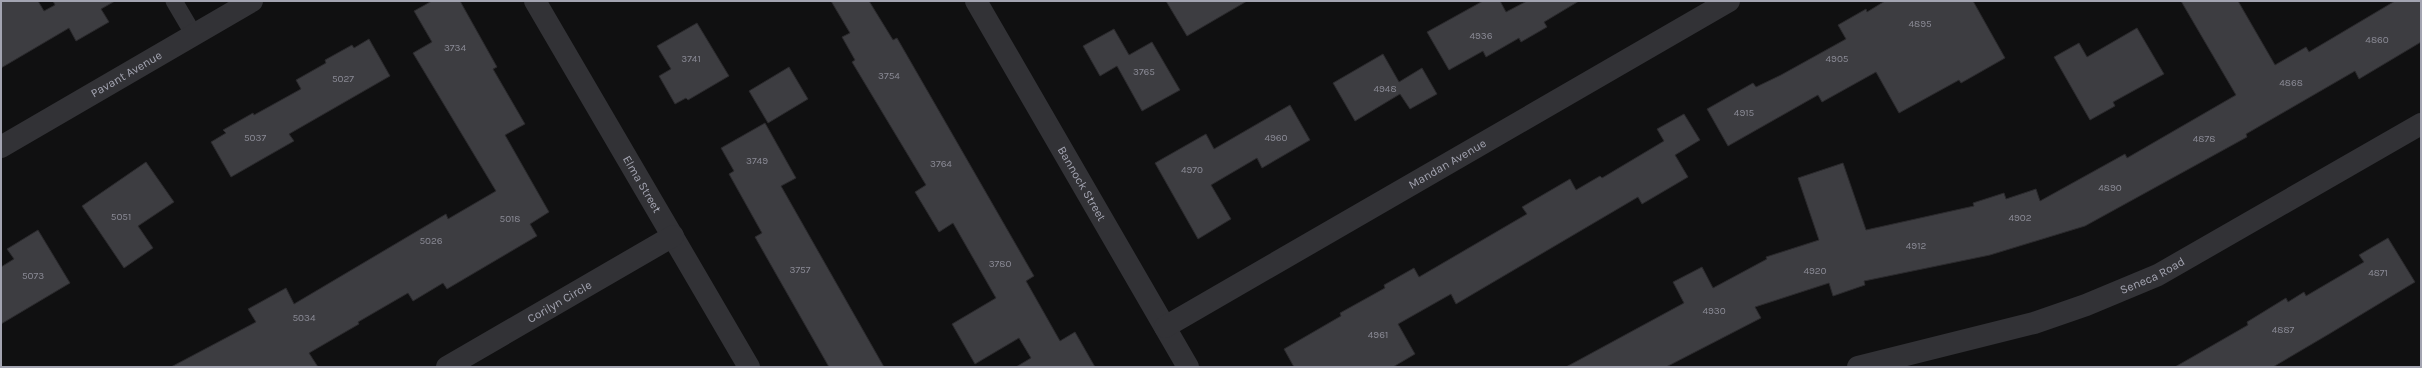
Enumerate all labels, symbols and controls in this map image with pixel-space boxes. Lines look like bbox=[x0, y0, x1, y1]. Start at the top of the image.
house number: 4895 bbox=[1908, 18, 1932, 30]
house number: 4936 bbox=[1469, 30, 1493, 42]
house number: 4860 bbox=[2365, 34, 2389, 46]
house number: 3734 bbox=[444, 42, 466, 54]
street label: Pavant Avenue bbox=[88, 48, 164, 100]
house number: 3741 bbox=[681, 53, 701, 65]
house number: 4905 bbox=[1826, 53, 1849, 65]
house number: 3765 bbox=[1133, 66, 1155, 78]
house number: 3754 bbox=[878, 70, 900, 82]
house number: 5027 bbox=[332, 73, 354, 85]
house number: 4868 bbox=[2279, 77, 2303, 89]
house number: 4948 bbox=[1373, 83, 1397, 95]
house number: 4915 bbox=[1734, 107, 1755, 119]
house number: 5037 bbox=[244, 132, 266, 144]
house number: 4960 bbox=[1264, 132, 1288, 144]
house number: 4878 bbox=[2193, 133, 2215, 145]
street label: Mandan Avenue bbox=[1406, 136, 1489, 192]
street label: Bannock Street bbox=[1055, 144, 1109, 224]
street label: Elma Street bbox=[620, 153, 664, 216]
house number: 3749 bbox=[746, 155, 768, 167]
house number: 3764 bbox=[930, 158, 952, 170]
house number: 4970 bbox=[1181, 164, 1203, 176]
house number: 4890 bbox=[2098, 182, 2122, 194]
house number: 5051 bbox=[111, 211, 131, 223]
house number: 4902 bbox=[2008, 212, 2032, 224]
house number: 5018 bbox=[499, 213, 521, 225]
house number: 5026 bbox=[419, 235, 443, 247]
house number: 4912 bbox=[1906, 240, 1926, 252]
street label: Seneca Road bbox=[2118, 254, 2187, 297]
house number: 3780 bbox=[989, 258, 1011, 270]
house number: 3757 bbox=[790, 264, 811, 276]
house number: 4920 bbox=[1803, 265, 1827, 277]
house number: 4871 bbox=[2368, 267, 2388, 279]
house number: 5073 bbox=[22, 270, 44, 282]
street label: Corilyn Circle bbox=[525, 278, 594, 326]
house number: 4930 bbox=[1702, 305, 1726, 317]
house number: 5034 bbox=[292, 312, 316, 324]
house number: 4887 bbox=[2272, 324, 2295, 336]
house number: 4961 bbox=[1368, 329, 1388, 341]

